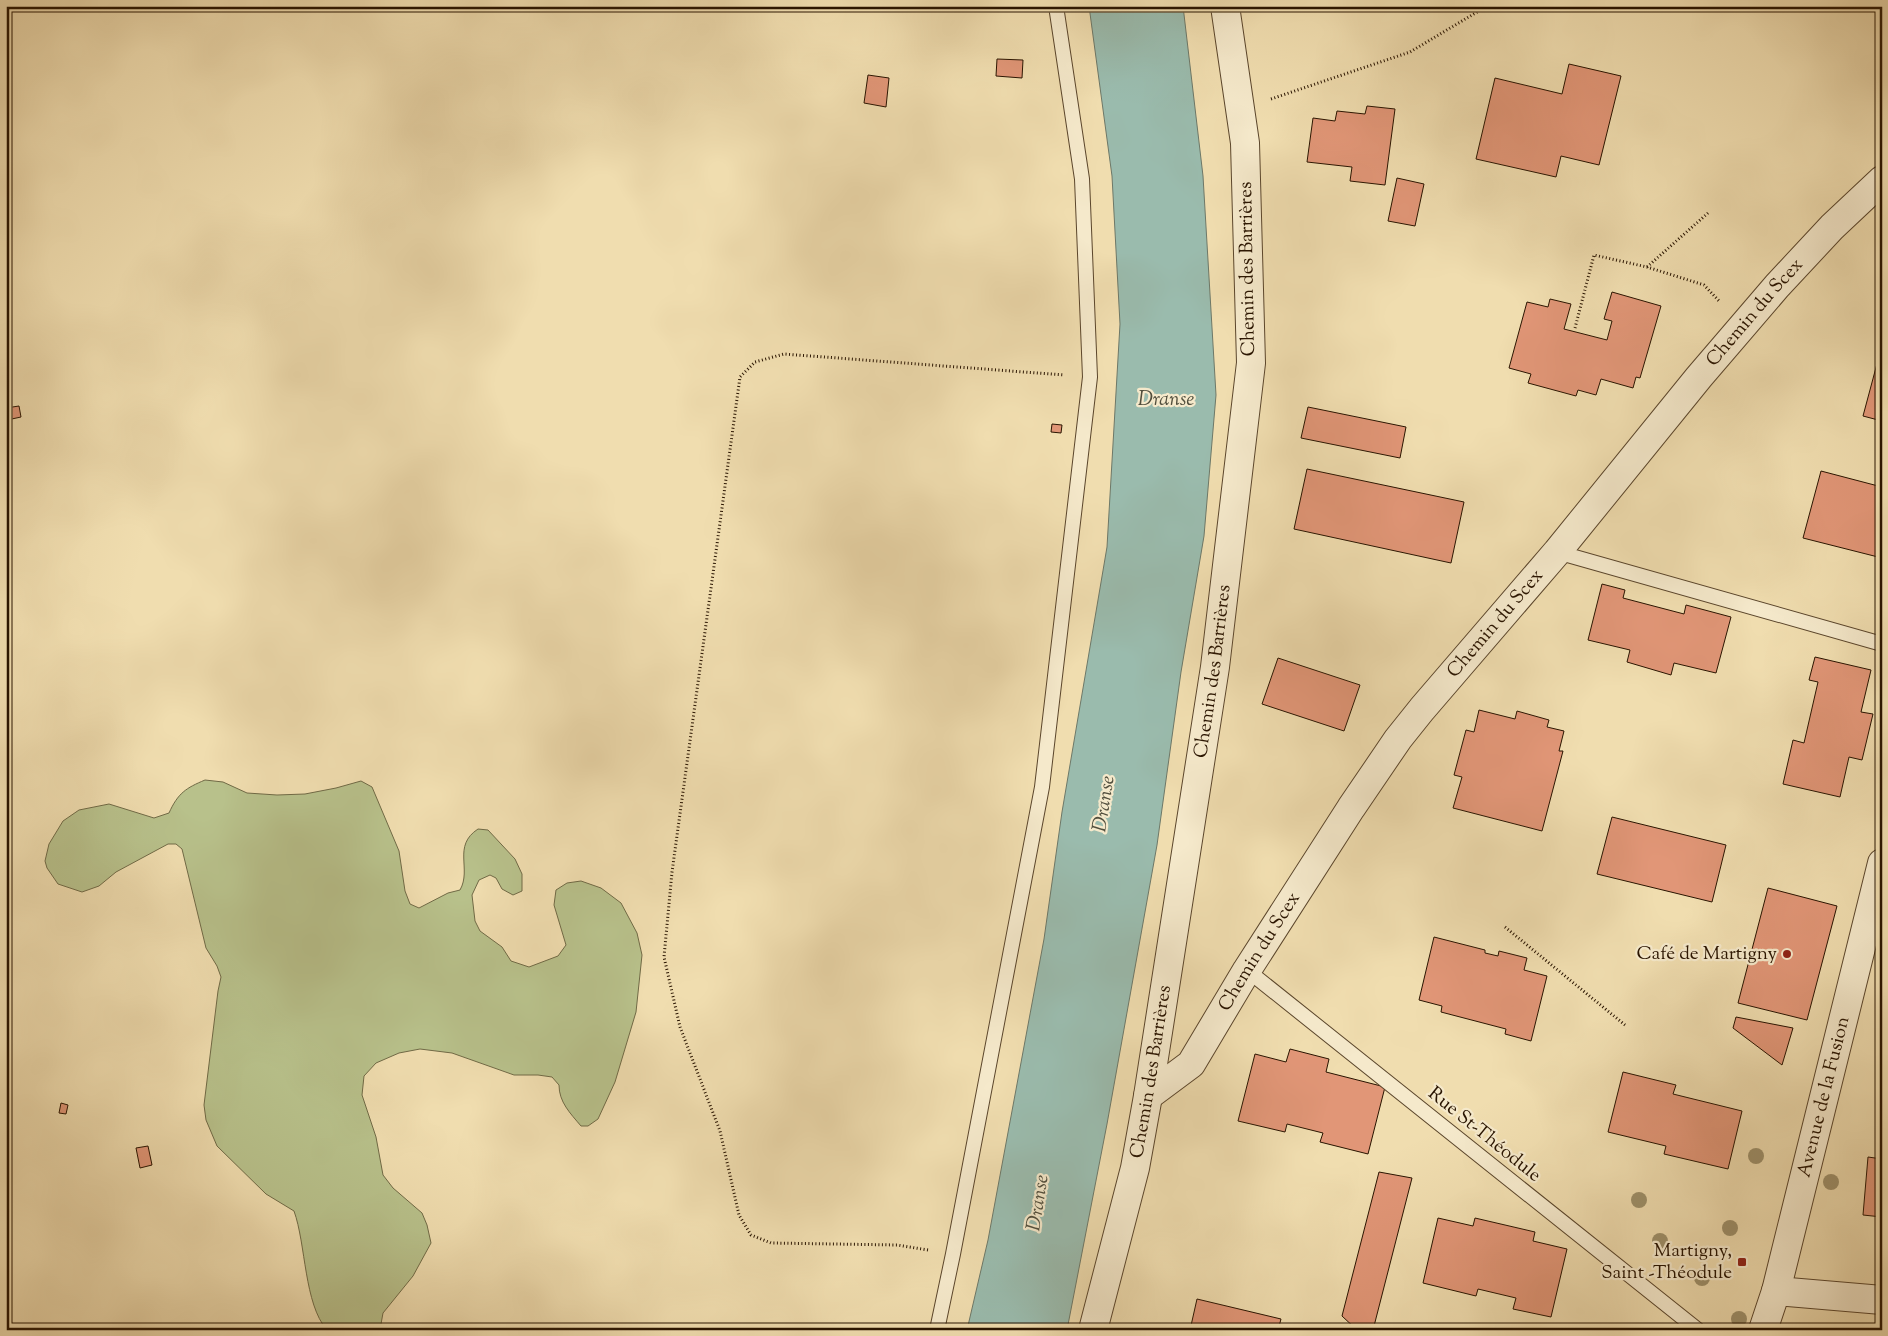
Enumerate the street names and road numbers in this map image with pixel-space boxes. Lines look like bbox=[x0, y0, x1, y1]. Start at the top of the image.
street label: Chemin des Barrières bbox=[1233, 181, 1263, 357]
street label: Chemin du Scex bbox=[1700, 252, 1810, 373]
street label: Chemin du Scex bbox=[1441, 563, 1550, 684]
street label: Chemin des Barrières bbox=[1187, 583, 1238, 760]
street label: Chemin du Scex bbox=[1212, 887, 1307, 1017]
street label: Chemin des Barrières bbox=[1124, 983, 1179, 1160]
street label: Avenue de la Fusion bbox=[1791, 1014, 1857, 1180]
street label: Rue St-Théodule bbox=[1422, 1081, 1546, 1189]

